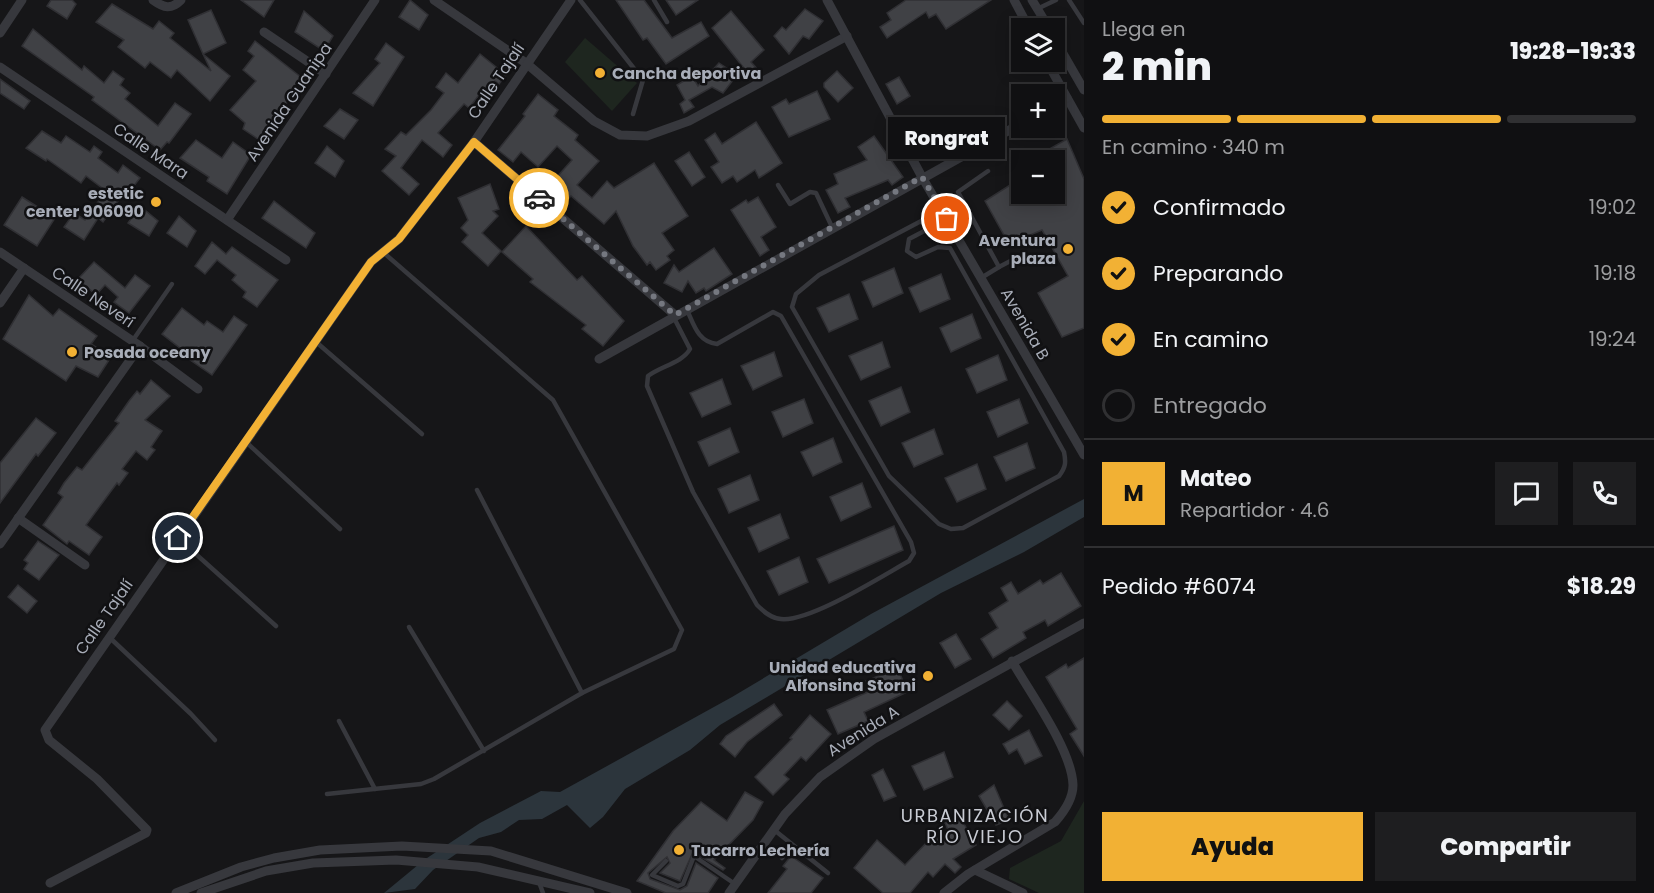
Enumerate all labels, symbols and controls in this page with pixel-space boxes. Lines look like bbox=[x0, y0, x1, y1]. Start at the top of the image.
text: Llega en bbox=[1102, 15, 1186, 43]
map controls bbox=[1011, 18, 1065, 204]
button: layers bbox=[1011, 18, 1065, 72]
text: 19:28–19:33 bbox=[1510, 36, 1636, 67]
street label: Avenida Guanipa bbox=[241, 38, 337, 166]
street label: Calle Tajalí bbox=[462, 38, 530, 124]
text: 2 min bbox=[1102, 39, 1212, 94]
place label: Cancha deportiva bbox=[612, 62, 761, 85]
marker: Cancha deportiva bbox=[593, 66, 607, 80]
button: + bbox=[1011, 84, 1065, 138]
street label: Calle Mara bbox=[109, 117, 193, 185]
callout: Rongrat bbox=[888, 117, 1006, 159]
text: Rongrat bbox=[904, 124, 989, 152]
text: En camino · 340 m bbox=[1102, 133, 1285, 161]
button: − bbox=[1011, 150, 1065, 204]
courier bbox=[509, 168, 569, 228]
place label: estetic center 906090 bbox=[26, 182, 144, 223]
icon: car bbox=[523, 182, 556, 215]
icon: check bbox=[1102, 191, 1135, 224]
text: Confirmado bbox=[1153, 192, 1286, 223]
pin bbox=[921, 193, 972, 244]
text: 19:02 bbox=[1589, 193, 1636, 221]
marker: estetic center 906090 bbox=[149, 195, 163, 209]
icon: bag bbox=[930, 202, 963, 235]
place label: Aventura plaza bbox=[979, 229, 1056, 270]
marker: Aventura plaza bbox=[1061, 242, 1075, 256]
icon: check bbox=[1102, 257, 1135, 290]
text: Preparando bbox=[1153, 258, 1283, 289]
text: 19:18 bbox=[1594, 259, 1636, 287]
street label: Calle Neverí bbox=[47, 261, 139, 333]
street label: Avenida B bbox=[995, 284, 1055, 364]
icon: check bbox=[1102, 323, 1135, 356]
text: En camino bbox=[1153, 324, 1269, 355]
text: 19:24 bbox=[1589, 325, 1636, 353]
place label: Posada oceany bbox=[84, 341, 211, 364]
marker: Posada oceany bbox=[65, 345, 79, 359]
text: Entregado bbox=[1153, 390, 1267, 421]
button: chat bbox=[1495, 462, 1558, 525]
button: phone bbox=[1573, 462, 1636, 525]
text: Mateo bbox=[1180, 463, 1252, 494]
text: M bbox=[1123, 478, 1144, 509]
text: Repartidor · 4.6 bbox=[1180, 496, 1329, 524]
pin bbox=[152, 512, 203, 563]
icon: home bbox=[161, 521, 194, 554]
text: Pedido #6074 bbox=[1102, 571, 1256, 602]
text: $18.29 bbox=[1567, 571, 1636, 602]
street label: Calle Tajalí bbox=[70, 575, 139, 659]
place label: Unidad educativa Alfonsina Storni bbox=[769, 656, 916, 697]
marker: Unidad educativa Alfonsina Storni bbox=[921, 669, 935, 683]
street label: Avenida A bbox=[823, 700, 903, 762]
district label: URBANIZACIÓN RÍO VIEJO bbox=[901, 803, 1049, 849]
button: Ayuda bbox=[1102, 812, 1363, 881]
button: Compartir bbox=[1375, 812, 1636, 881]
place label: Tucarro Lechería bbox=[691, 839, 830, 862]
marker: Tucarro Lechería bbox=[672, 843, 686, 857]

